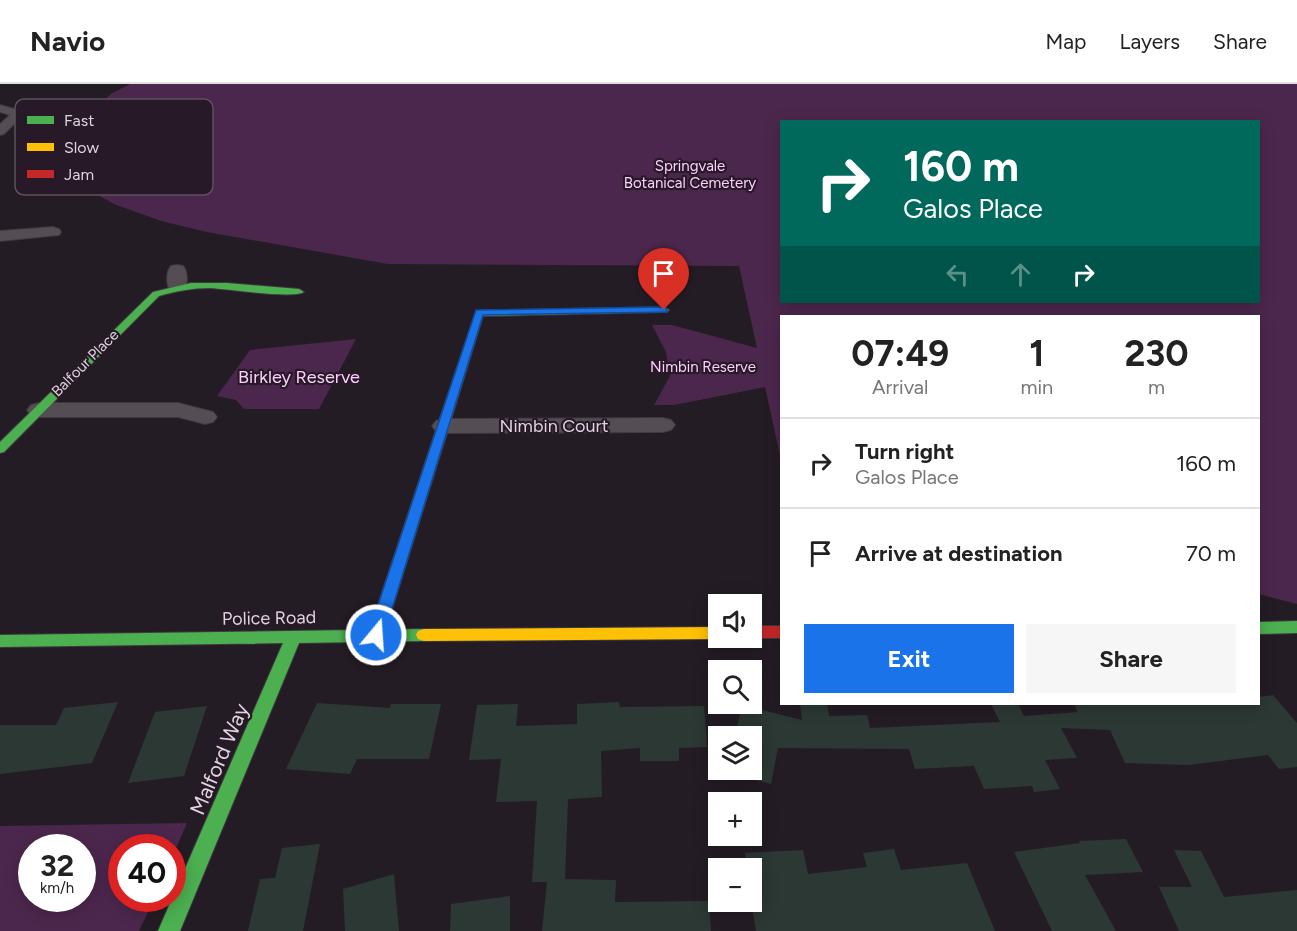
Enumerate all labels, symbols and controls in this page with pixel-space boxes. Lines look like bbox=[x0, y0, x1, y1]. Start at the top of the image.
text: Navio bbox=[30, 24, 105, 58]
text: Map bbox=[1046, 29, 1086, 54]
text: Layers bbox=[1119, 29, 1180, 54]
text: Share bbox=[1213, 29, 1267, 54]
legend bbox=[15, 99, 213, 195]
text: Fast bbox=[64, 111, 94, 130]
text: Slow bbox=[64, 138, 99, 157]
text: 160 m bbox=[903, 141, 1019, 192]
icon: right bbox=[804, 144, 882, 222]
park label: Springvale Botanical Cemetery bbox=[624, 157, 756, 192]
text: Jam bbox=[64, 165, 94, 184]
text: Galos Place bbox=[903, 192, 1043, 225]
pin bbox=[638, 248, 689, 310]
icon: arrive bbox=[647, 257, 680, 290]
icon: left bbox=[941, 258, 974, 291]
icon: ahead bbox=[1004, 258, 1037, 291]
icon: right bbox=[1067, 258, 1100, 291]
street label: Balfour Place bbox=[48, 326, 122, 400]
text: 07:49 bbox=[851, 332, 949, 375]
text: 1 bbox=[1029, 332, 1044, 375]
text: 230 bbox=[1124, 332, 1189, 375]
park label: Nimbin Reserve bbox=[650, 358, 756, 376]
park label: Birkley Reserve bbox=[238, 366, 360, 388]
text: Arrival bbox=[872, 375, 928, 399]
text: min bbox=[1020, 375, 1053, 399]
text: m bbox=[1148, 375, 1165, 399]
street label: Nimbin Court bbox=[500, 415, 609, 437]
text: Turn right bbox=[855, 438, 954, 465]
icon: right bbox=[804, 447, 837, 480]
text: 160 m bbox=[1176, 450, 1236, 477]
text: Galos Place bbox=[855, 465, 959, 489]
icon: arrive bbox=[804, 537, 837, 570]
text: Arrive at destination bbox=[855, 540, 1063, 567]
text: 70 m bbox=[1186, 540, 1236, 567]
map controls bbox=[708, 594, 762, 912]
button: sound bbox=[708, 594, 762, 648]
position arrow bbox=[344, 603, 408, 667]
street label: Police Road bbox=[222, 606, 316, 630]
button: Exit bbox=[804, 624, 1014, 693]
button: Share bbox=[1026, 624, 1236, 693]
button: search bbox=[708, 660, 762, 714]
street label: Malford Way bbox=[184, 700, 254, 818]
button: layers bbox=[708, 726, 762, 780]
button: + bbox=[708, 792, 762, 846]
speed limit sign: 40 bbox=[108, 834, 186, 912]
text: 32 bbox=[40, 847, 74, 884]
button: − bbox=[708, 858, 762, 912]
text: km/h bbox=[40, 879, 74, 897]

